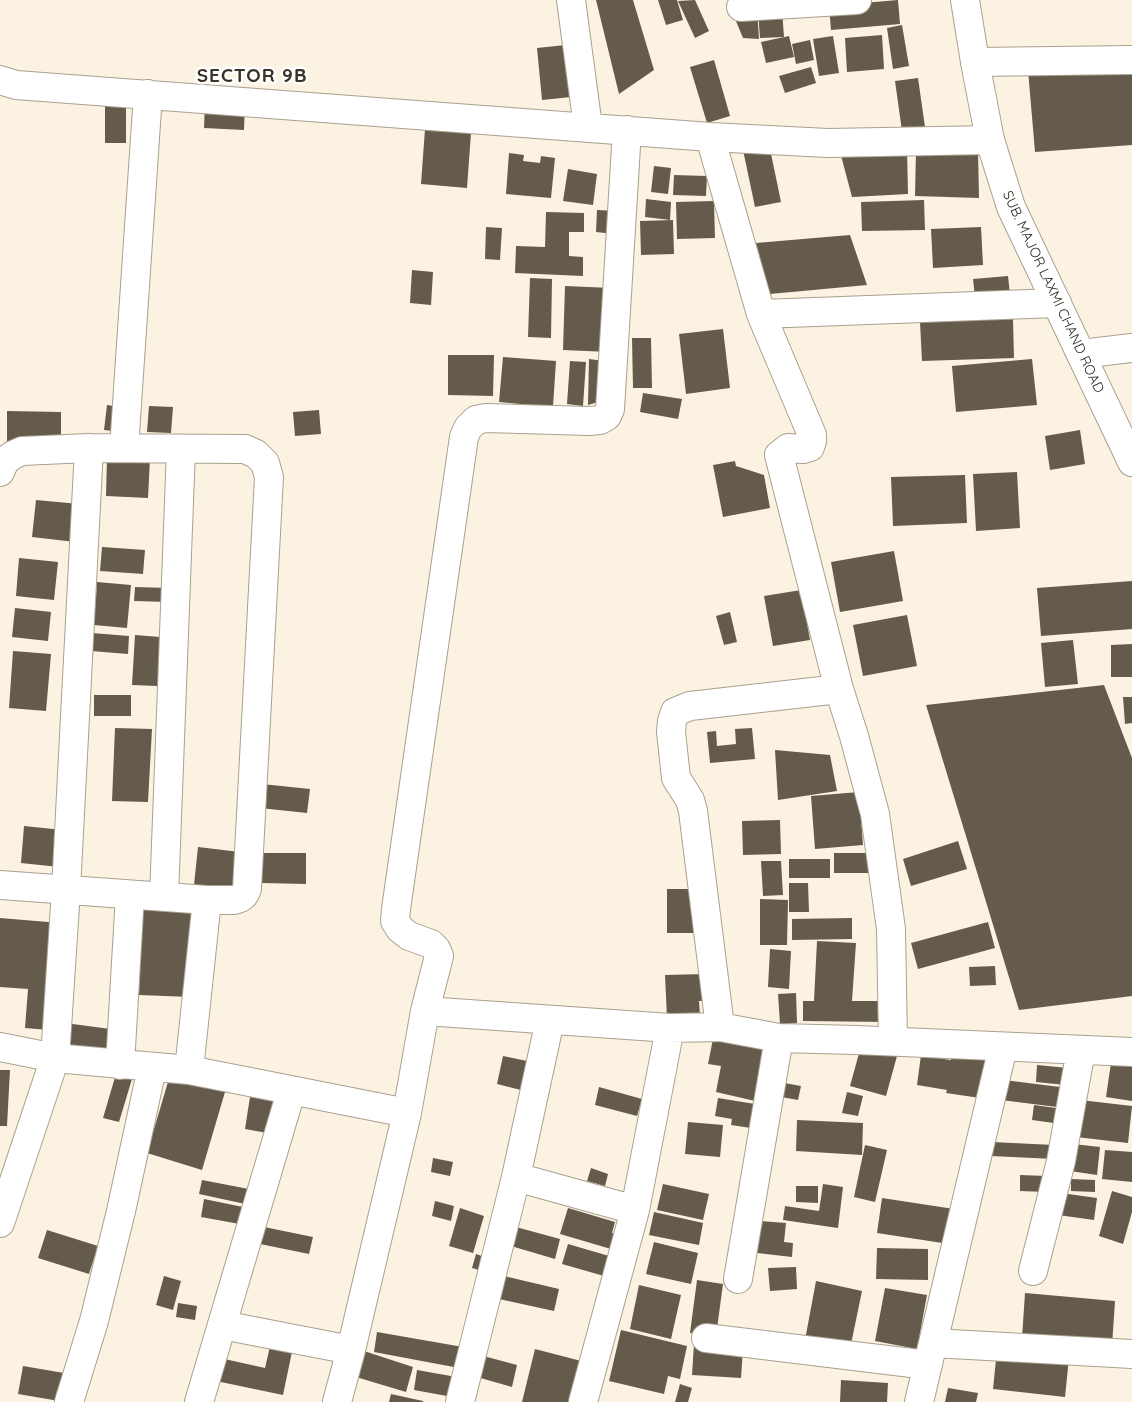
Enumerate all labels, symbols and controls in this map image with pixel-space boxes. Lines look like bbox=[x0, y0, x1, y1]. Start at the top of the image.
district label: SECTOR 9B bbox=[196, 65, 308, 87]
street label: SUB. MAJOR LAXMI CHAND ROAD bbox=[999, 188, 1107, 396]

